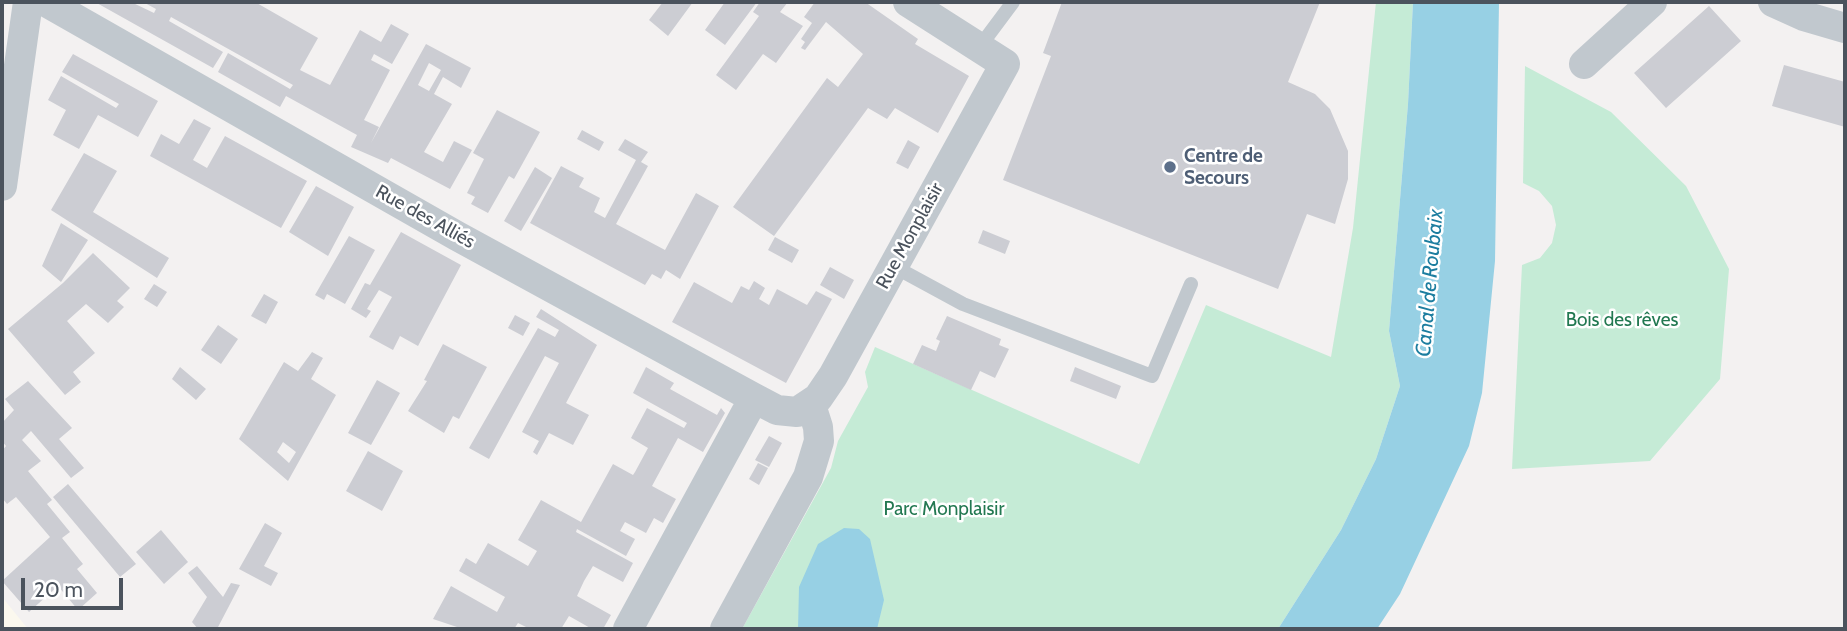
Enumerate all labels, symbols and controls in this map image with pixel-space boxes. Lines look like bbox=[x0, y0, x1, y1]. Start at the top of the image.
place label: Centre de Secours bbox=[1184, 145, 1263, 189]
marker: Centre de Secours bbox=[1162, 159, 1178, 175]
street label: Rue Monplaisir bbox=[872, 179, 948, 293]
street label: Rue des Alliés bbox=[371, 180, 479, 254]
water label: Canal de Roubaix bbox=[1411, 208, 1449, 358]
park label: Bois des rêves bbox=[1566, 309, 1678, 331]
park label: Parc Monplaisir bbox=[884, 498, 1004, 520]
scale bar bbox=[24, 564, 126, 608]
text: 20 m bbox=[34, 577, 83, 602]

